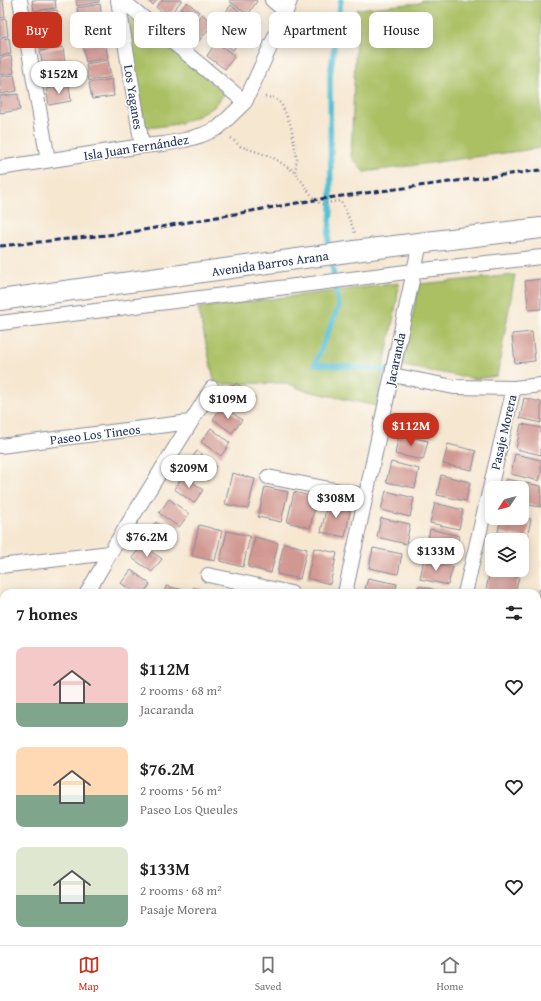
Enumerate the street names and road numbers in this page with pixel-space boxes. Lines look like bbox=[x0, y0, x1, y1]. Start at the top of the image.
street label: Los Yaganes bbox=[119, 63, 148, 131]
street label: Isla Juan Fernández bbox=[82, 130, 190, 165]
street label: Avenida Barros Arana bbox=[210, 246, 331, 281]
street label: Jacaranda bbox=[380, 330, 411, 389]
street label: Pasaje Morera bbox=[486, 392, 522, 472]
street label: Paseo Los Tineos bbox=[49, 420, 141, 449]

